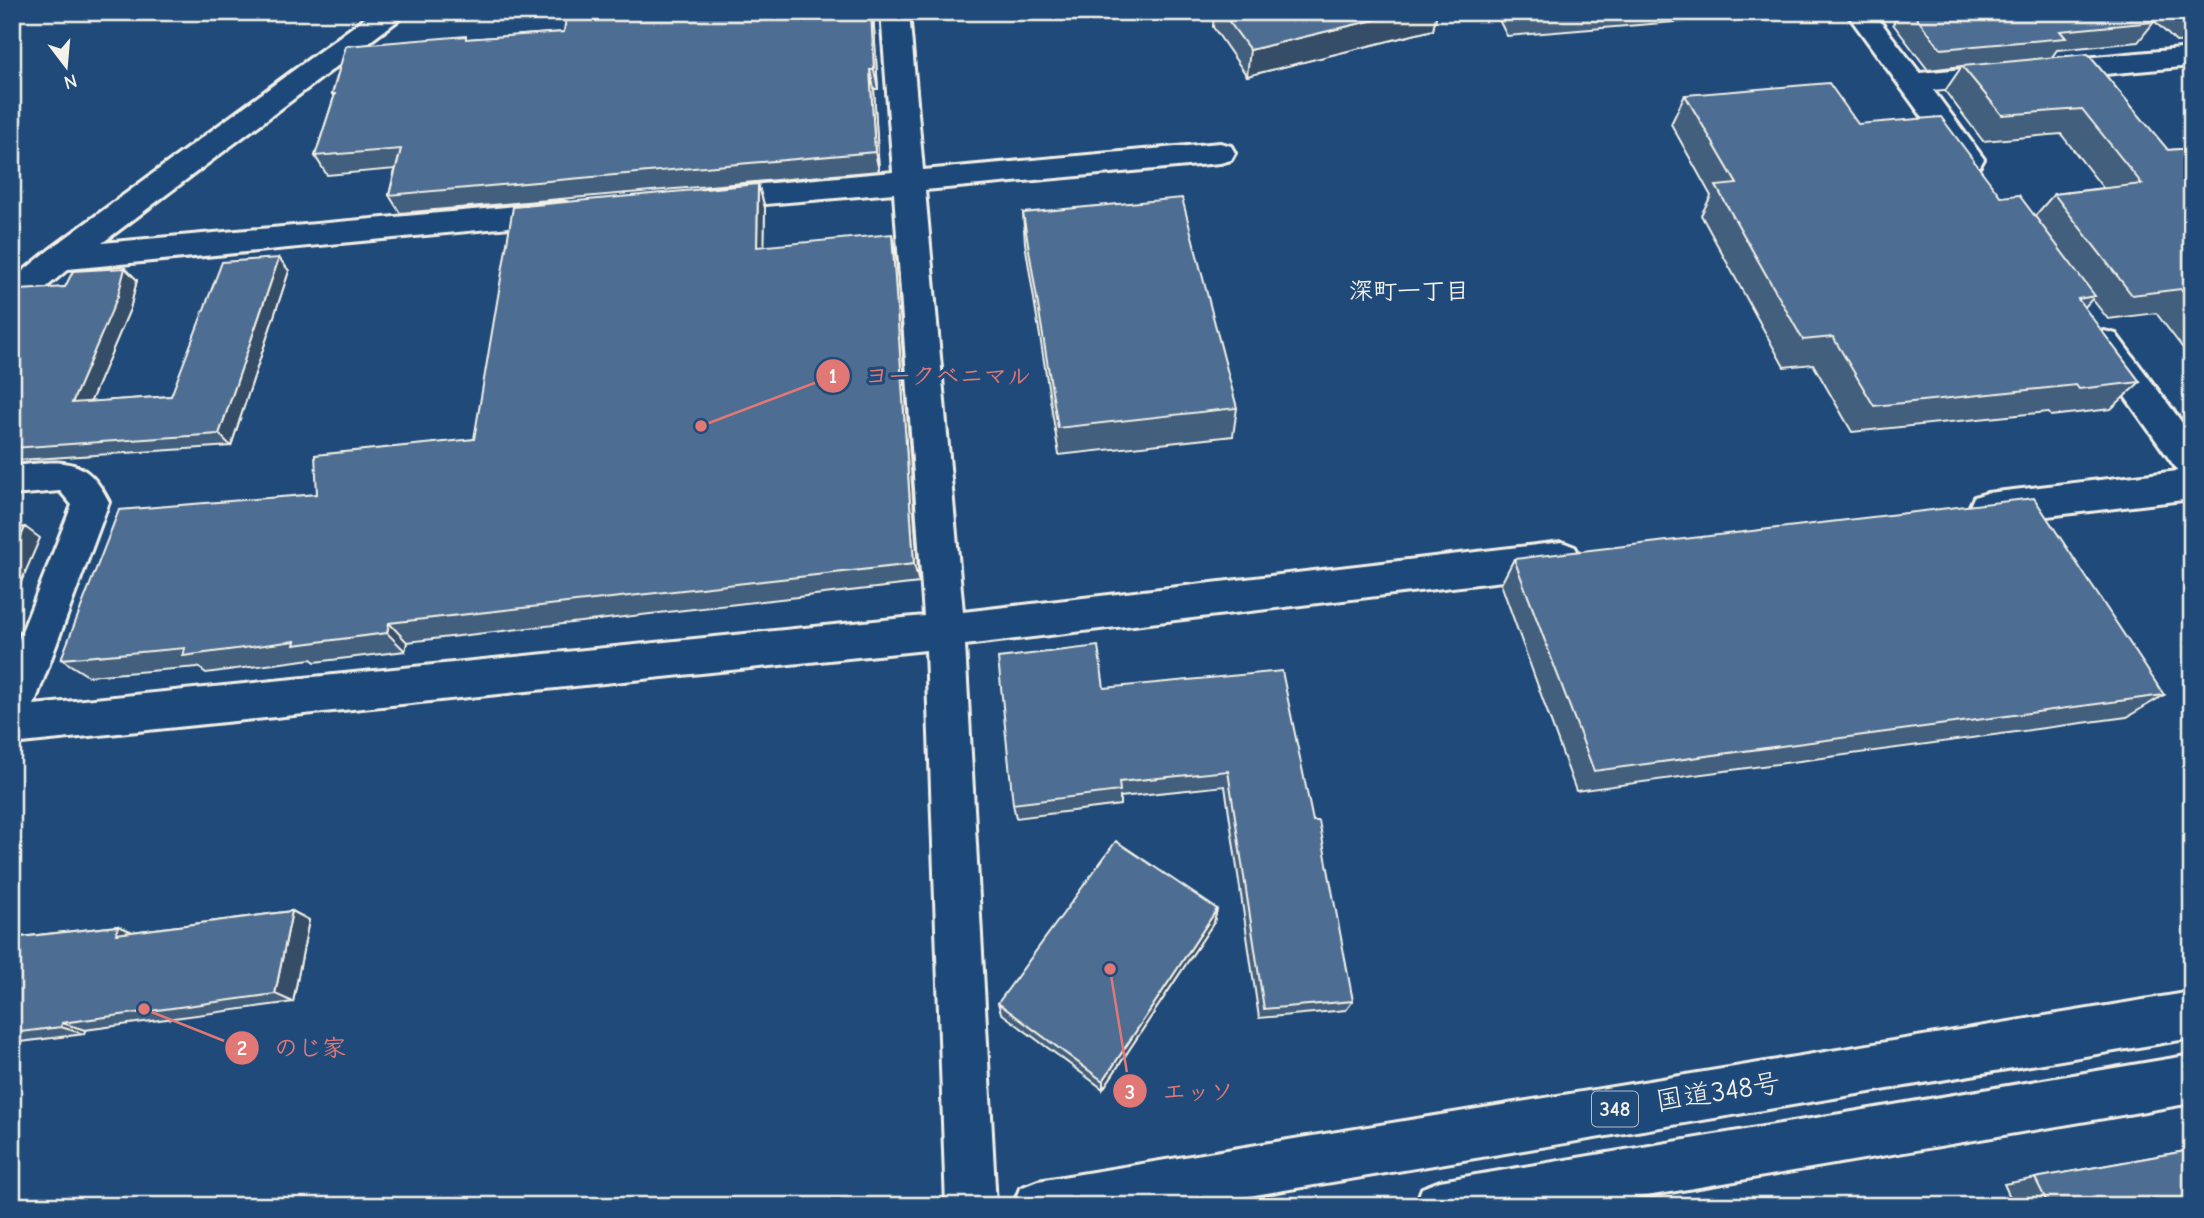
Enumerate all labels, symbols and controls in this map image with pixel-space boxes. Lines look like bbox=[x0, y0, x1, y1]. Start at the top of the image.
north arrow bbox=[32, 32, 102, 102]
text: N bbox=[61, 69, 79, 94]
district label: 深町一丁目 bbox=[1349, 277, 1469, 305]
callout: ヨークベニマル bbox=[816, 353, 1045, 398]
text: ヨークベニマル bbox=[865, 362, 1031, 390]
text: 1 bbox=[829, 364, 837, 388]
callout: のじ家 bbox=[225, 1025, 360, 1070]
text: のじ家 bbox=[274, 1034, 346, 1062]
text: 2 bbox=[237, 1036, 247, 1060]
street label: 国道348号 bbox=[1653, 1066, 1783, 1118]
callout: エッソ bbox=[1113, 1069, 1248, 1114]
text: エッソ bbox=[1162, 1078, 1234, 1106]
text: 3 bbox=[1125, 1080, 1135, 1104]
road number: 348 bbox=[1592, 1092, 1638, 1126]

